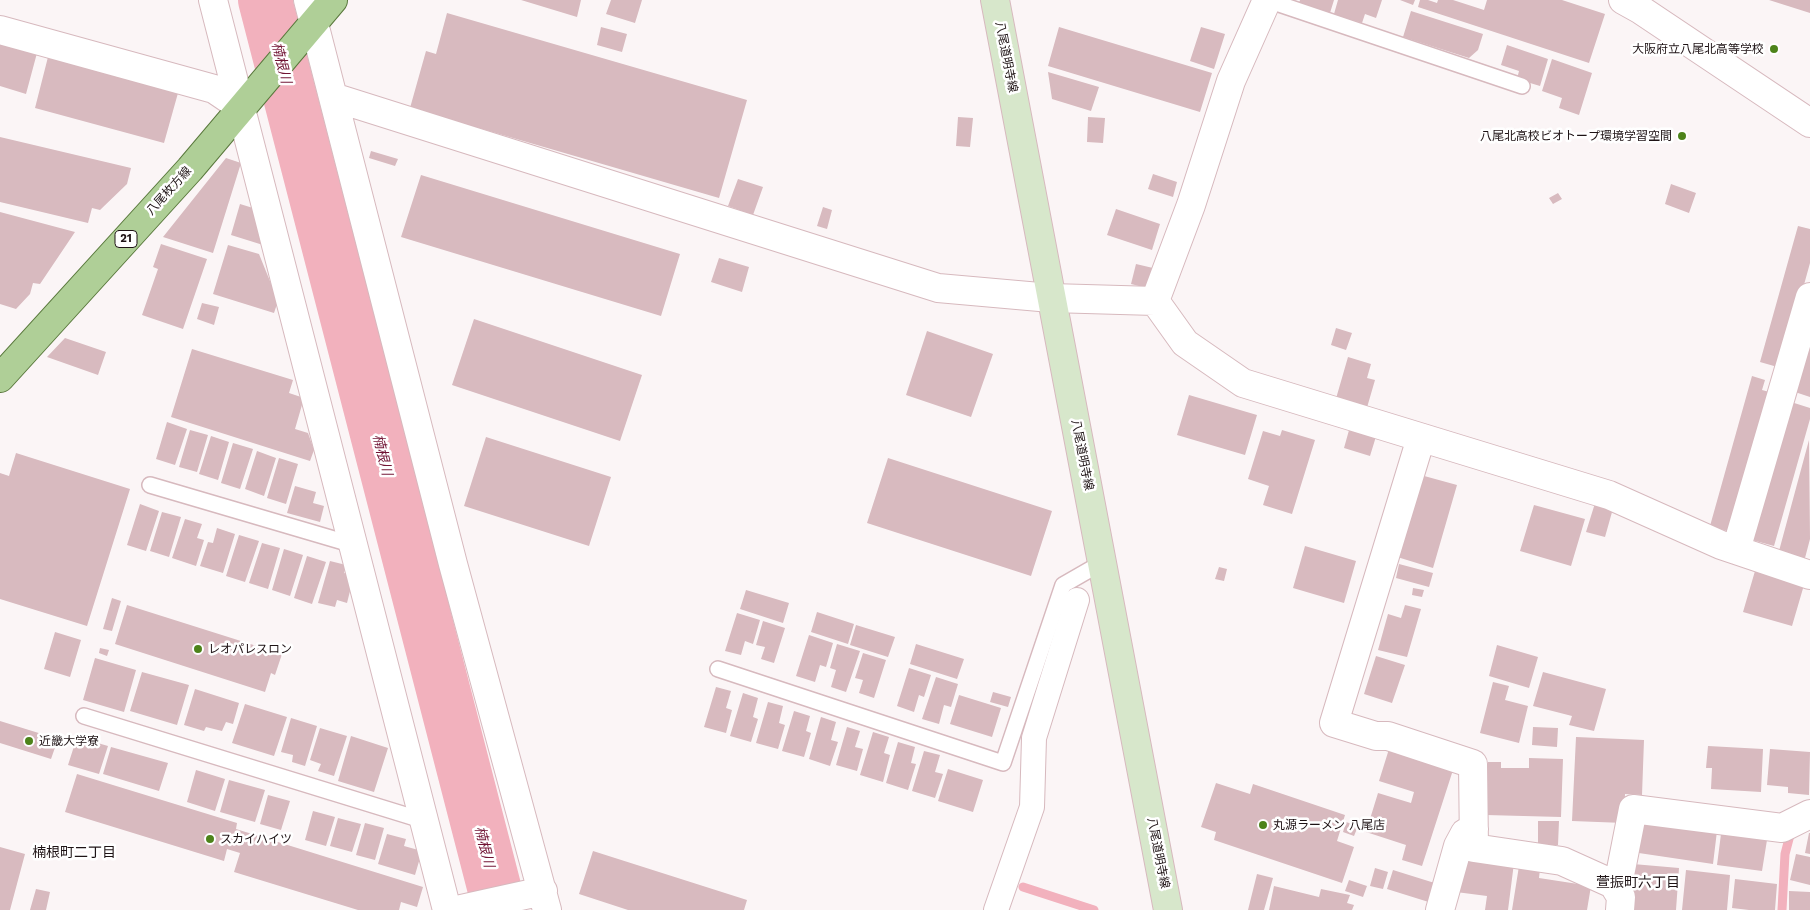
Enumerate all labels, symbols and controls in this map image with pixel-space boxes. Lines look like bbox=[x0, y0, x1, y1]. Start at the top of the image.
street label: 八尾道明寺線 bbox=[992, 20, 1020, 94]
water label: 楠根川 bbox=[268, 41, 294, 85]
place label: 大阪府立八尾北高等学校 bbox=[1632, 42, 1764, 56]
marker: 大阪府立八尾北高等学校 bbox=[1768, 43, 1780, 55]
place label: 八尾北高校ビオトープ環境学習空間 bbox=[1480, 129, 1672, 143]
marker: 八尾北高校ビオトープ環境学習空間 bbox=[1676, 130, 1688, 142]
street label: 八尾枚方線 bbox=[144, 164, 194, 218]
road number: 21 bbox=[115, 230, 137, 248]
street label: 八尾道明寺線 bbox=[1068, 418, 1096, 492]
water label: 楠根川 bbox=[369, 433, 395, 477]
place label: レオパレスロン bbox=[208, 642, 292, 656]
marker: レオパレスロン bbox=[192, 643, 204, 655]
place label: 近畿大学寮 bbox=[39, 734, 99, 748]
marker: 近畿大学寮 bbox=[23, 735, 35, 747]
street label: 八尾道明寺線 bbox=[1144, 816, 1172, 890]
place label: 丸源ラーメン 八尾店 bbox=[1273, 818, 1385, 832]
marker: 丸源ラーメン 八尾店 bbox=[1257, 819, 1269, 831]
water label: 楠根川 bbox=[471, 825, 497, 869]
place label: スカイハイツ bbox=[220, 832, 292, 846]
marker: スカイハイツ bbox=[204, 833, 216, 845]
district label: 楠根町二丁目 bbox=[32, 845, 116, 861]
district label: 萱振町六丁目 bbox=[1596, 875, 1680, 891]

